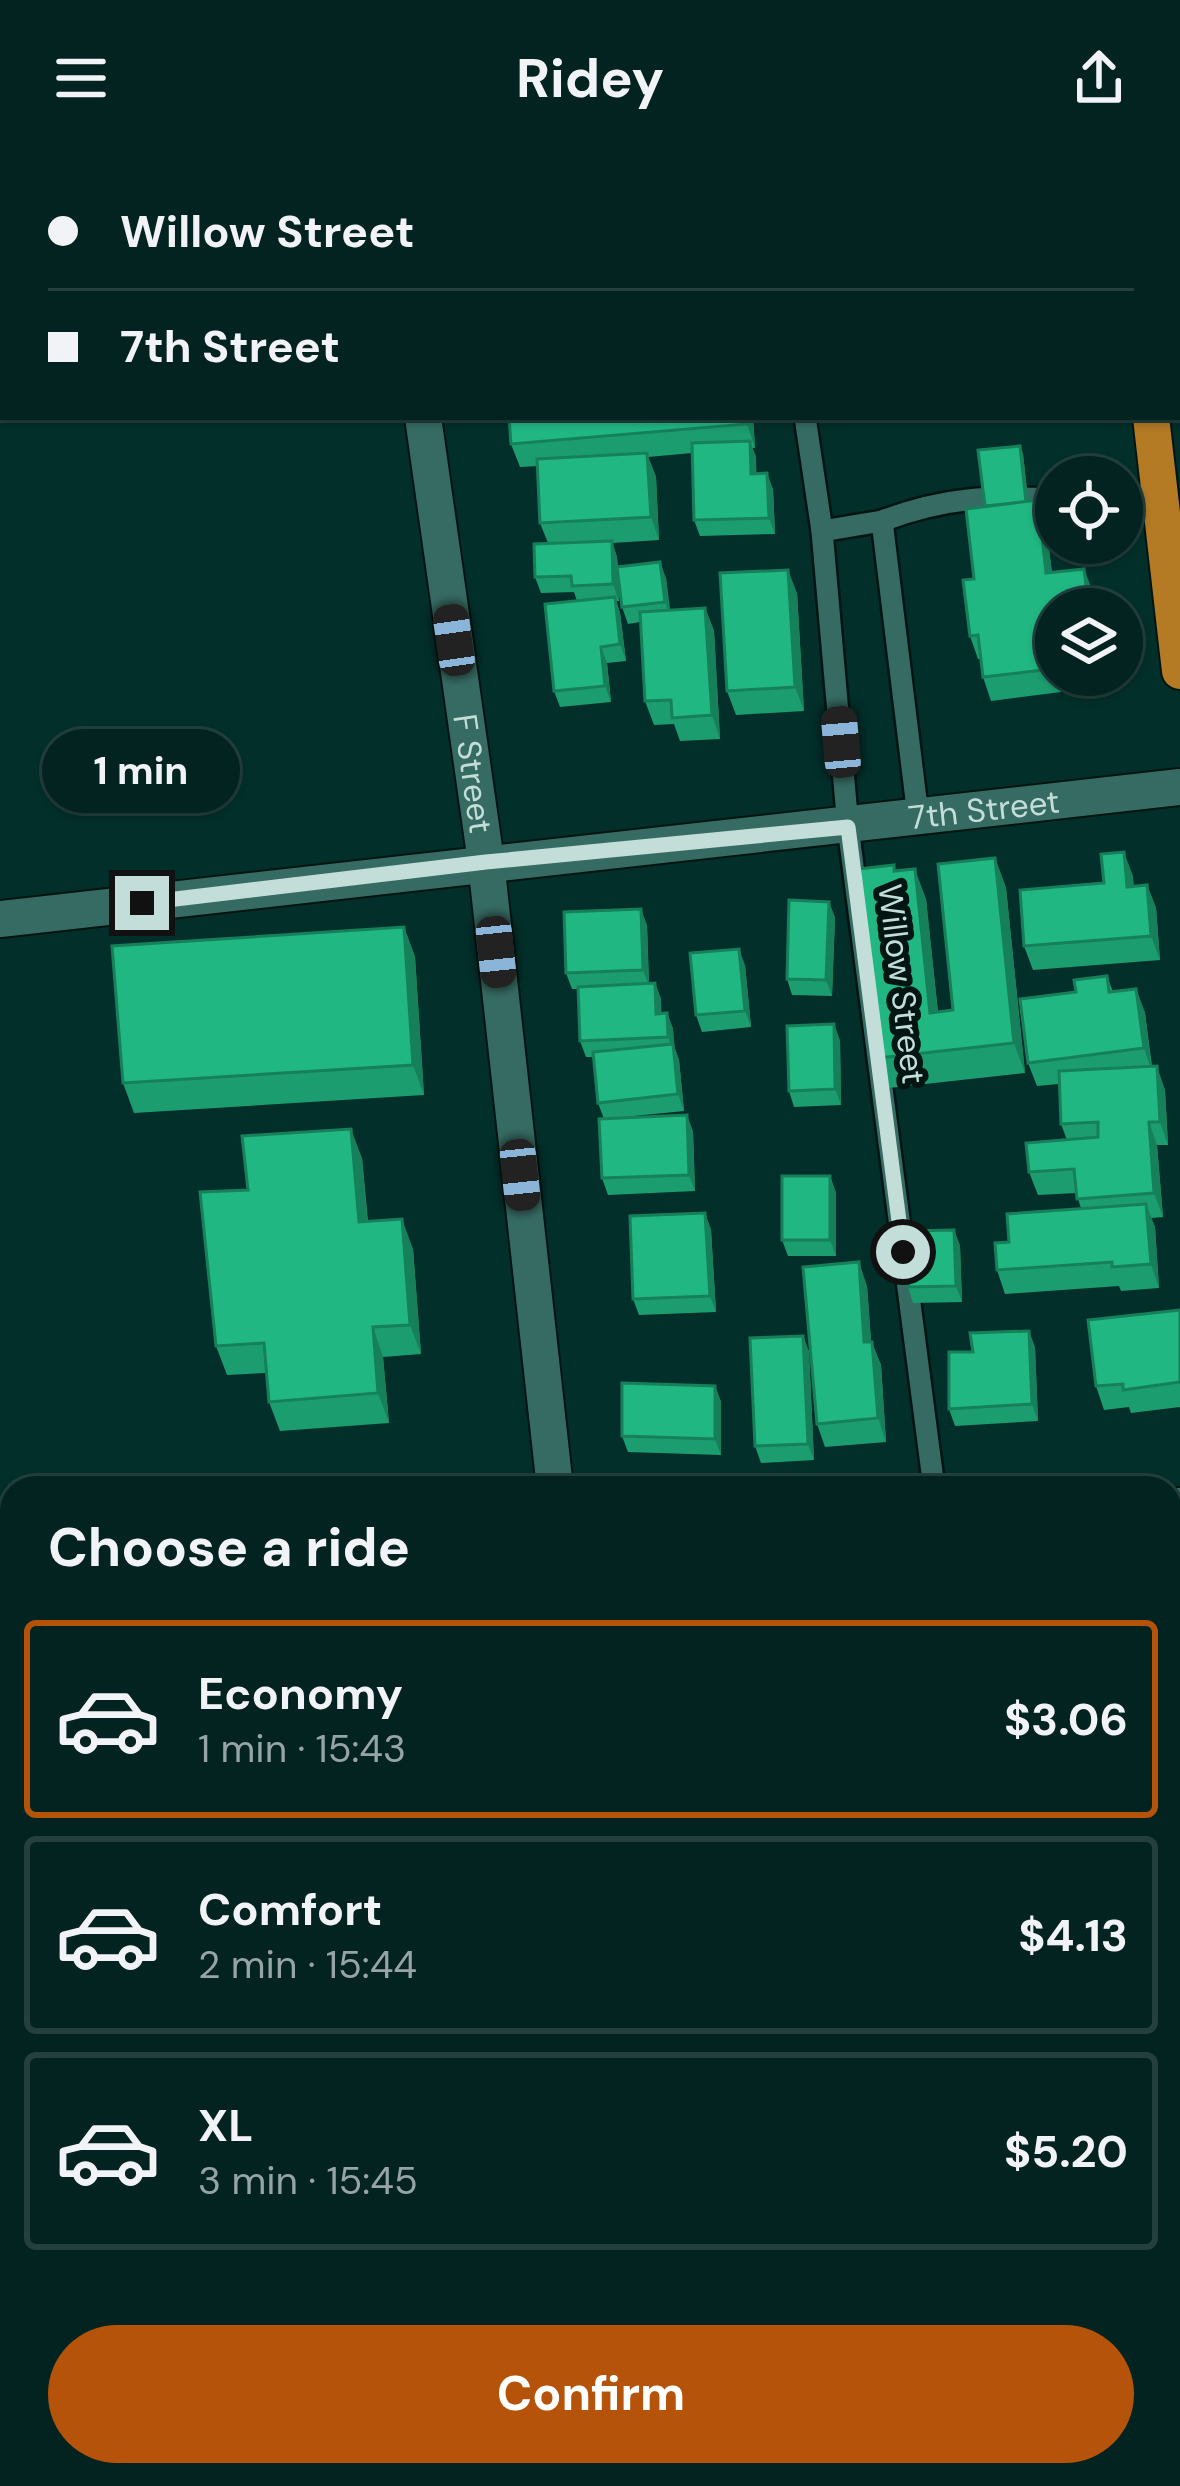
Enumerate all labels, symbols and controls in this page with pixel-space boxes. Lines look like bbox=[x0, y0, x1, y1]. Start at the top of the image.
text: Ridey bbox=[516, 43, 664, 114]
icon: menu bbox=[48, 45, 114, 111]
icon: share bbox=[1066, 45, 1132, 111]
text: Willow Street bbox=[120, 202, 414, 261]
text: 7th Street bbox=[120, 317, 340, 376]
map controls bbox=[1035, 456, 1143, 696]
button: locate bbox=[1035, 456, 1143, 564]
button: layers bbox=[1035, 588, 1143, 696]
car bbox=[431, 602, 477, 678]
car bbox=[820, 705, 862, 779]
street label: F Street bbox=[444, 711, 503, 836]
callout: 1 min bbox=[43, 729, 241, 813]
text: 1 min bbox=[94, 745, 188, 796]
street label: 7th Street bbox=[906, 779, 1062, 839]
route end bbox=[115, 876, 169, 930]
street label: Willow Street bbox=[868, 882, 936, 1086]
car bbox=[474, 914, 518, 990]
car bbox=[498, 1137, 542, 1213]
route start bbox=[876, 1225, 930, 1279]
text: Choose a ride bbox=[48, 1512, 410, 1583]
text: Economy bbox=[198, 1664, 403, 1723]
icon: car bbox=[54, 1665, 162, 1773]
text: $3.06 bbox=[1004, 1690, 1128, 1749]
text: 1 min · 15:43 bbox=[198, 1723, 406, 1774]
text: Comfort bbox=[198, 1880, 382, 1939]
icon: car bbox=[54, 1881, 162, 1989]
text: $4.13 bbox=[1018, 1906, 1128, 1965]
text: 2 min · 15:44 bbox=[198, 1939, 417, 1990]
text: XL bbox=[198, 2096, 253, 2155]
icon: car bbox=[54, 2097, 162, 2205]
text: $5.20 bbox=[1004, 2122, 1128, 2181]
text: 3 min · 15:45 bbox=[198, 2155, 418, 2206]
button: Confirm bbox=[48, 2325, 1134, 2463]

